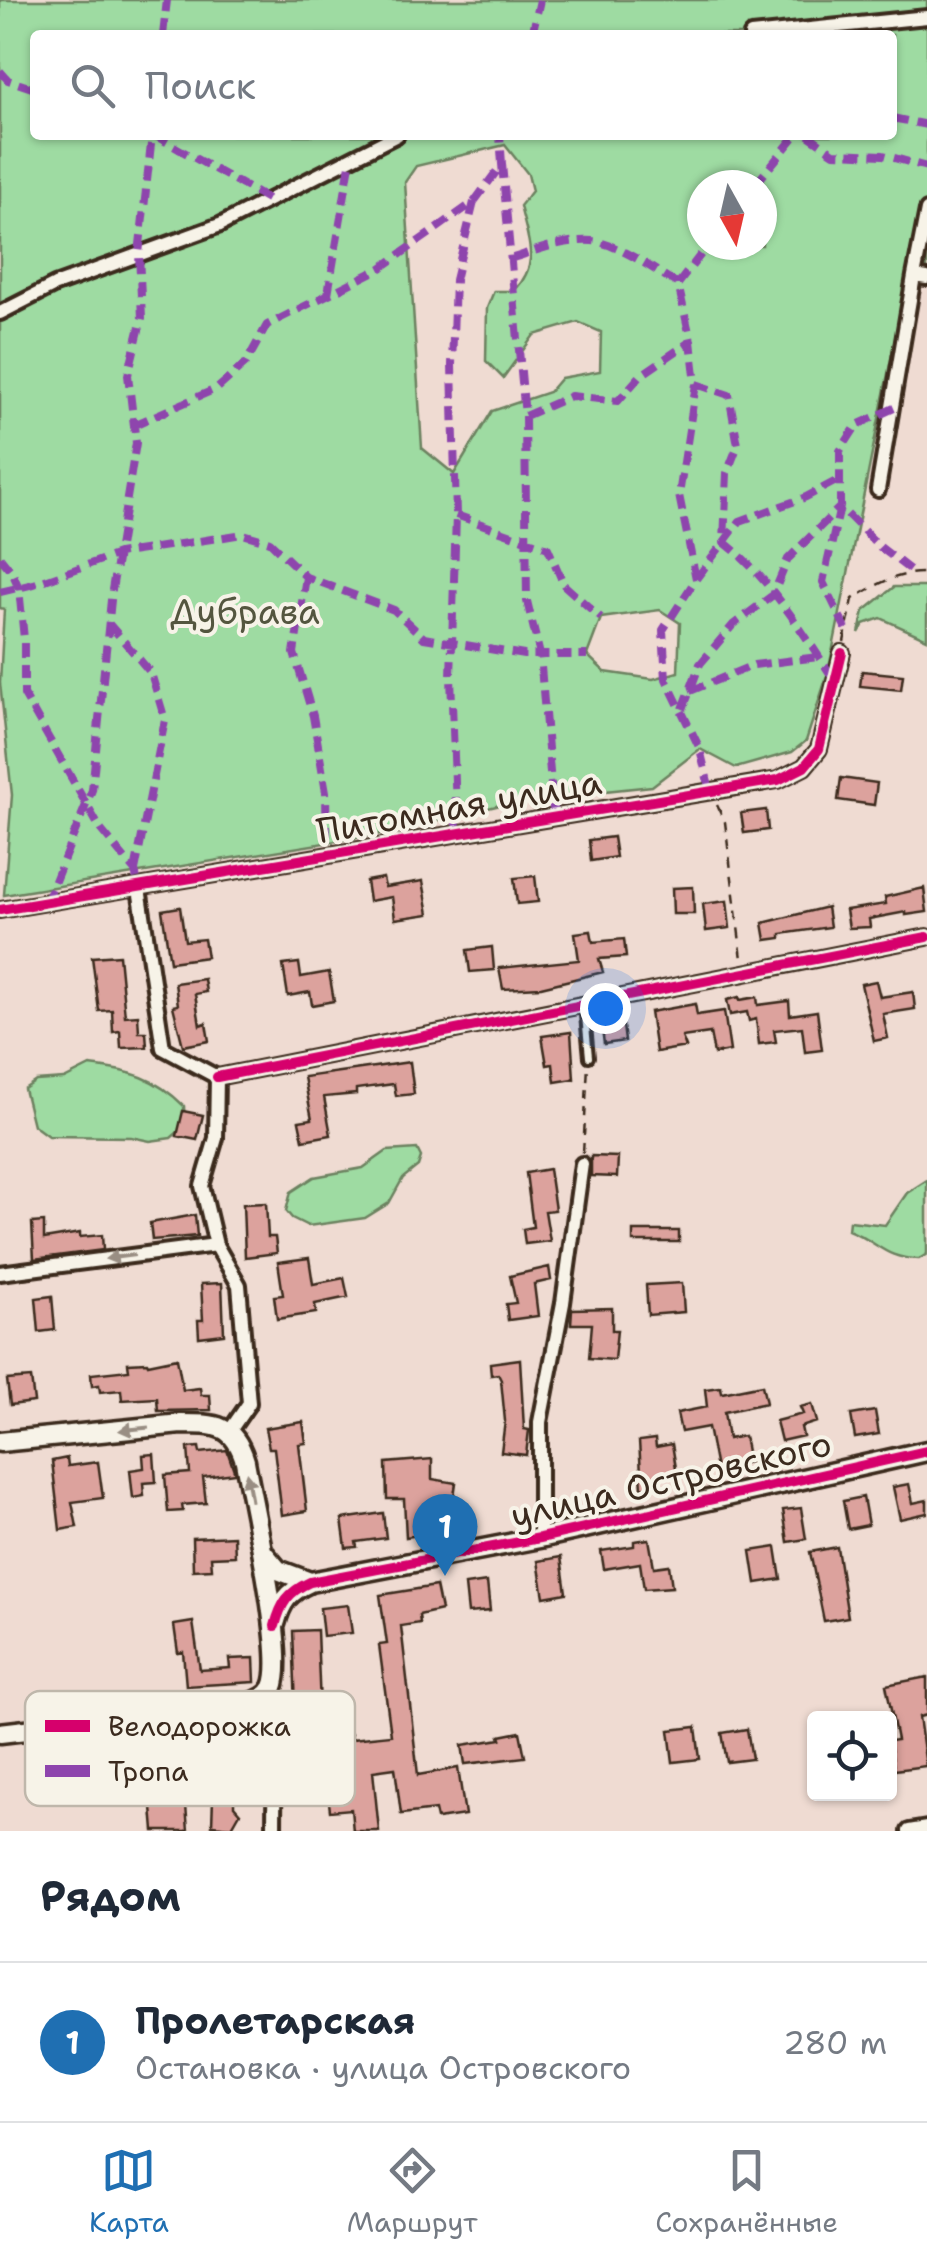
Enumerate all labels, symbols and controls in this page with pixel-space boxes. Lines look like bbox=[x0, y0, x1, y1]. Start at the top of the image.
search box bbox=[30, 30, 897, 140]
icon: search bbox=[65, 58, 120, 113]
text: Поиск bbox=[145, 60, 256, 111]
north arrow bbox=[687, 170, 777, 260]
park label: Дубрава bbox=[170, 588, 320, 635]
street label: Питомная улица bbox=[313, 758, 605, 854]
your location bbox=[580, 983, 631, 1034]
one-way arrow bbox=[103, 1250, 135, 1266]
street label: улица Островского bbox=[506, 1419, 836, 1539]
one-way arrow bbox=[117, 1421, 149, 1437]
one-way arrow bbox=[241, 1471, 256, 1503]
pin: 1 bbox=[412, 1494, 478, 1576]
legend bbox=[25, 1691, 355, 1806]
text: Велодорожка bbox=[108, 1707, 291, 1745]
map controls bbox=[807, 1711, 897, 1801]
button: locate bbox=[807, 1711, 897, 1801]
text: Тропа bbox=[108, 1752, 188, 1790]
text: Рядом bbox=[40, 1868, 181, 1924]
text: Пролетарская bbox=[135, 1995, 415, 2046]
text: 1 bbox=[65, 2021, 80, 2064]
text: 280 m bbox=[783, 2021, 887, 2064]
text: Остановка · улица Островского bbox=[135, 2046, 631, 2089]
tab: Карта bbox=[89, 2143, 169, 2241]
tab: Маршрут bbox=[347, 2143, 477, 2241]
tab: Сохранённые bbox=[655, 2143, 838, 2241]

